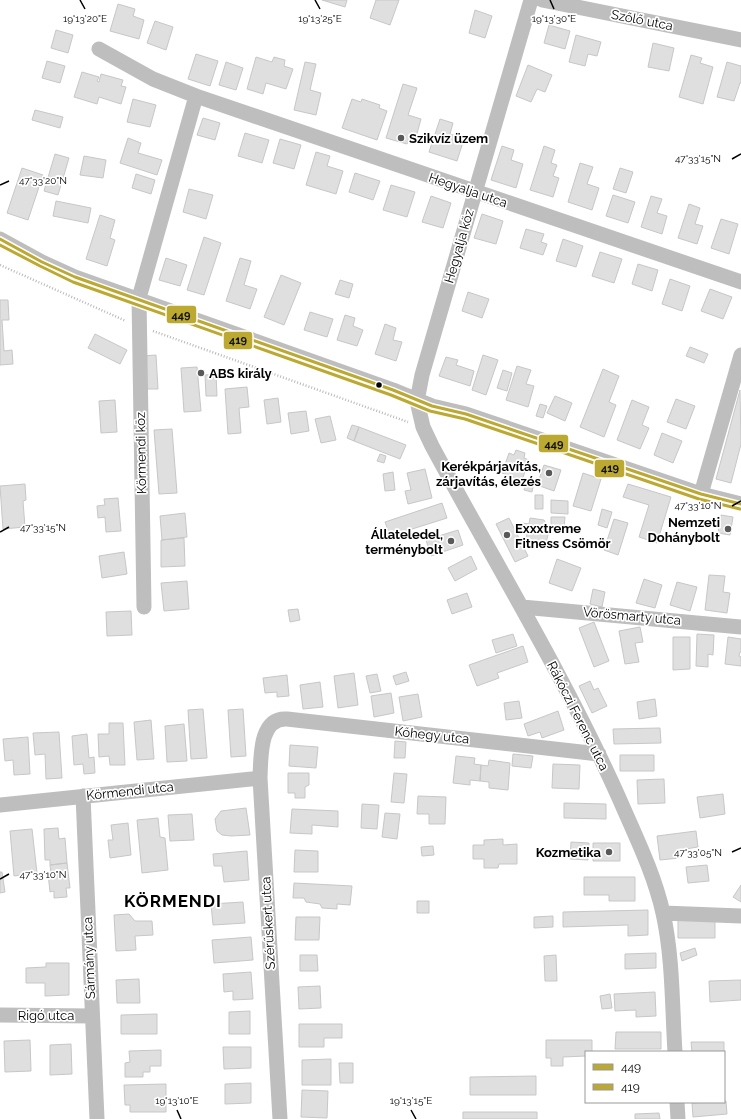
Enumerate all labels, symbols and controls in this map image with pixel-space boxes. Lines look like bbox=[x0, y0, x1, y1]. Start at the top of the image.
street label: Szőlő utca bbox=[610, 7, 674, 33]
text: 19°13'20"E bbox=[63, 13, 107, 24]
text: 19°13'25"E bbox=[298, 13, 342, 24]
text: 19°13'30"E bbox=[532, 13, 576, 24]
place label: Szikvíz üzem bbox=[409, 131, 488, 146]
marker: Szikvíz üzem bbox=[396, 133, 406, 143]
text: 47°33'15"N bbox=[675, 153, 721, 164]
street label: Hegyalja utca bbox=[427, 170, 509, 210]
text: 47°33'20"N bbox=[19, 175, 67, 186]
street label: Hegyalja köz bbox=[441, 207, 477, 285]
line badge: 449 bbox=[166, 305, 197, 324]
text: 449 bbox=[171, 309, 191, 322]
line badge: 419 bbox=[223, 331, 253, 350]
text: 419 bbox=[229, 334, 248, 347]
place label: ABS király bbox=[209, 366, 272, 381]
marker: ABS király bbox=[196, 368, 206, 378]
unlabelled marker bbox=[374, 380, 384, 390]
street label: Körmendi köz bbox=[133, 412, 149, 494]
line badge: 449 bbox=[538, 434, 569, 453]
text: 449 bbox=[544, 438, 564, 451]
place label: Kerékpárjavítás, zárjavítás, élezés bbox=[436, 459, 542, 489]
line badge: 419 bbox=[594, 459, 625, 478]
text: 419 bbox=[601, 462, 620, 475]
marker: Kerékpárjavítás, zárjavítás, élezés bbox=[544, 468, 554, 478]
text: 47°33'10"N bbox=[675, 500, 721, 511]
place label: Nemzeti Dohánybolt bbox=[647, 515, 720, 545]
place label: Exxxtreme Fitness Csömör bbox=[515, 521, 611, 551]
text: 47°33'15"N bbox=[20, 522, 66, 533]
marker: Nemzeti Dohánybolt bbox=[723, 524, 733, 534]
place label: Állateledel, terménybolt bbox=[365, 527, 443, 557]
marker: Exxxtreme Fitness Csömör bbox=[502, 530, 512, 540]
marker: Állateledel, terménybolt bbox=[446, 536, 456, 546]
street label: Vörösmarty utca bbox=[582, 604, 682, 628]
street label: Rákóczi Ferenc utca bbox=[544, 659, 612, 773]
street label: Kőhegy utca bbox=[394, 724, 470, 746]
street label: Körmendi utca bbox=[86, 779, 174, 803]
place label: Kozmetika bbox=[536, 845, 602, 860]
marker: Kozmetika bbox=[604, 847, 614, 857]
text: 47°33'05"N bbox=[674, 847, 722, 858]
text: 47°33'10"N bbox=[20, 869, 66, 880]
street label: Szérűskert utca bbox=[258, 876, 278, 970]
district label: KÖRMENDI bbox=[124, 891, 222, 911]
street label: Sármány utca bbox=[80, 917, 98, 999]
street label: Rigó utca bbox=[18, 1008, 74, 1023]
legend bbox=[585, 1051, 725, 1103]
text: 449 bbox=[621, 1060, 641, 1074]
text: 419 bbox=[621, 1080, 640, 1094]
text: 19°13'10"E bbox=[155, 1095, 199, 1106]
text: 19°13'15"E bbox=[390, 1095, 432, 1106]

